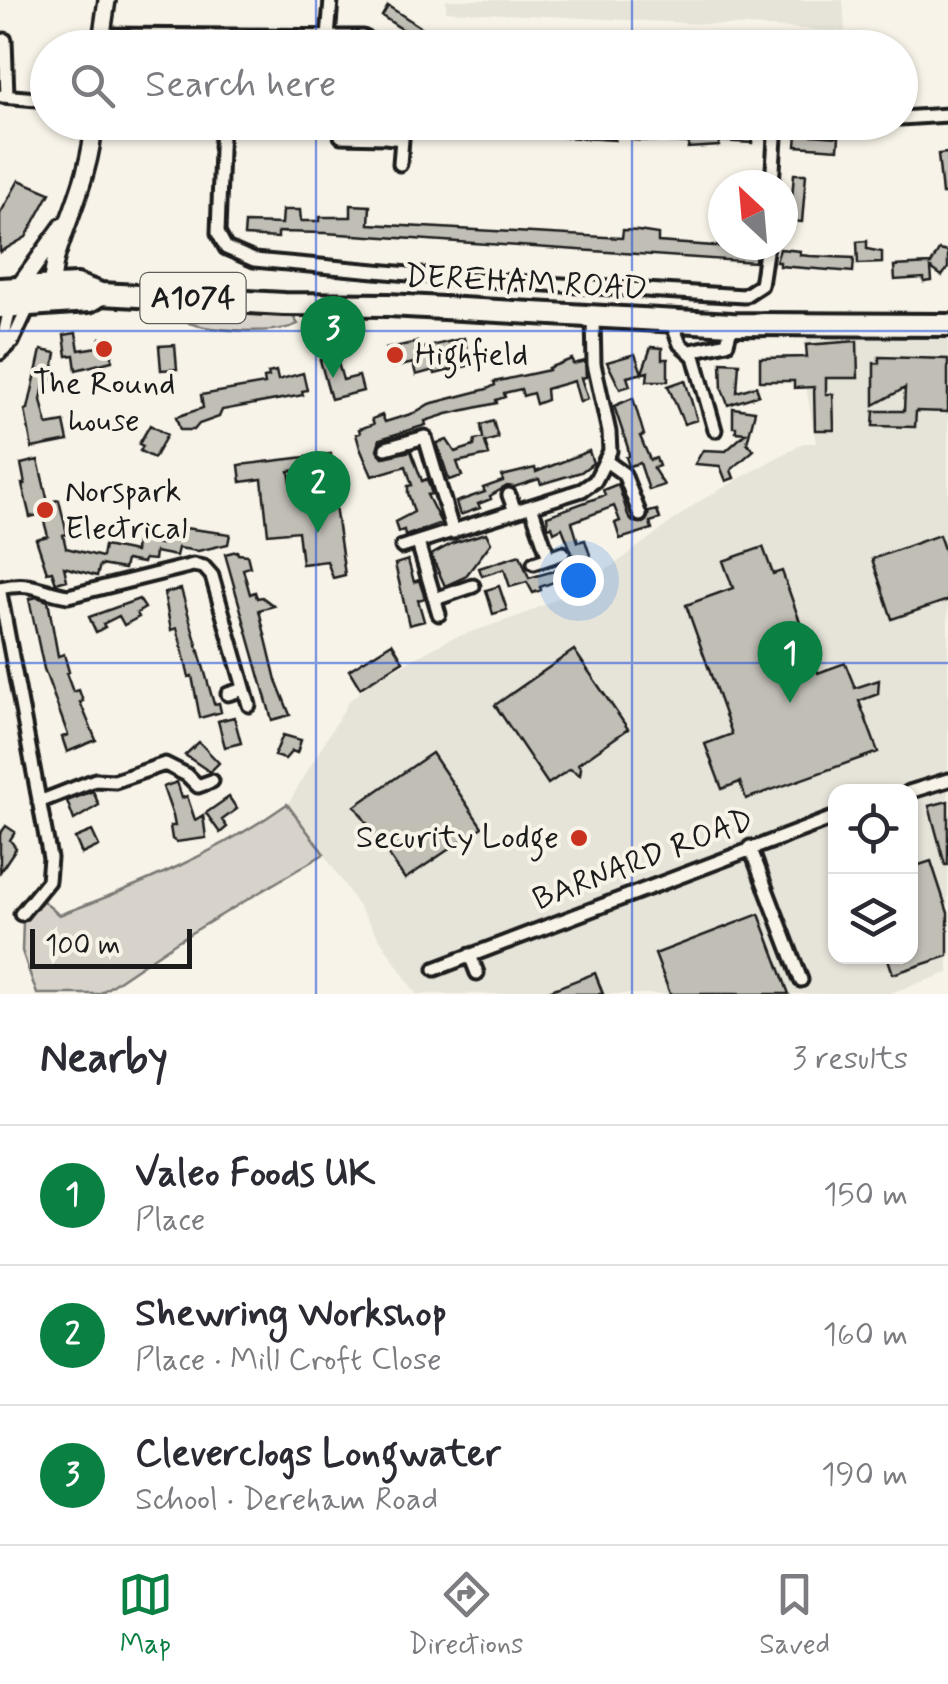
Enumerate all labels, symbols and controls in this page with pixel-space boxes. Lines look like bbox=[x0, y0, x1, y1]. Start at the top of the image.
search box bbox=[30, 30, 918, 140]
icon: search bbox=[65, 58, 120, 113]
text: Search here bbox=[145, 61, 336, 110]
north arrow bbox=[708, 170, 798, 260]
street label: DEREHAM ROAD bbox=[404, 256, 648, 310]
road number: A1074 bbox=[140, 273, 246, 323]
pin: 3 bbox=[300, 296, 366, 378]
place label: Highfield bbox=[415, 334, 528, 379]
marker: The Round house bbox=[93, 338, 115, 360]
marker: Highfield bbox=[384, 344, 406, 366]
place label: The Round house bbox=[33, 363, 175, 442]
pin: 2 bbox=[286, 450, 350, 533]
place label: Norspark Electrical bbox=[65, 471, 187, 550]
marker: Norspark Electrical bbox=[34, 499, 56, 521]
your location bbox=[553, 555, 604, 606]
pin: 1 bbox=[758, 620, 822, 703]
map controls bbox=[828, 784, 918, 964]
button: locate bbox=[828, 784, 918, 874]
street label: BARNARD ROAD bbox=[527, 799, 759, 921]
place label: Security Lodge bbox=[356, 817, 559, 862]
marker: Security Lodge bbox=[568, 827, 590, 849]
button: layers bbox=[828, 874, 918, 964]
scale bar bbox=[30, 924, 192, 968]
text: 100 m bbox=[45, 928, 120, 965]
text: Nearby bbox=[40, 1032, 168, 1087]
text: 3 results bbox=[792, 1038, 908, 1080]
text: Valeo Foods UK bbox=[135, 1150, 375, 1199]
text: 1 bbox=[65, 1174, 80, 1216]
text: 150 m bbox=[823, 1174, 908, 1216]
text: Place bbox=[135, 1199, 205, 1241]
text: Shewring Workshop bbox=[135, 1290, 447, 1339]
text: 2 bbox=[65, 1314, 80, 1356]
text: 160 m bbox=[823, 1314, 908, 1356]
text: Place · Mill Croft Close bbox=[135, 1339, 442, 1381]
text: Cleverclogs Longwater bbox=[135, 1430, 501, 1479]
text: 3 bbox=[65, 1454, 80, 1496]
text: 190 m bbox=[821, 1454, 908, 1496]
text: School · Dereham Road bbox=[135, 1479, 438, 1521]
tab: Map bbox=[118, 1567, 173, 1664]
tab: Directions bbox=[409, 1567, 524, 1664]
tab: Saved bbox=[759, 1567, 830, 1664]

